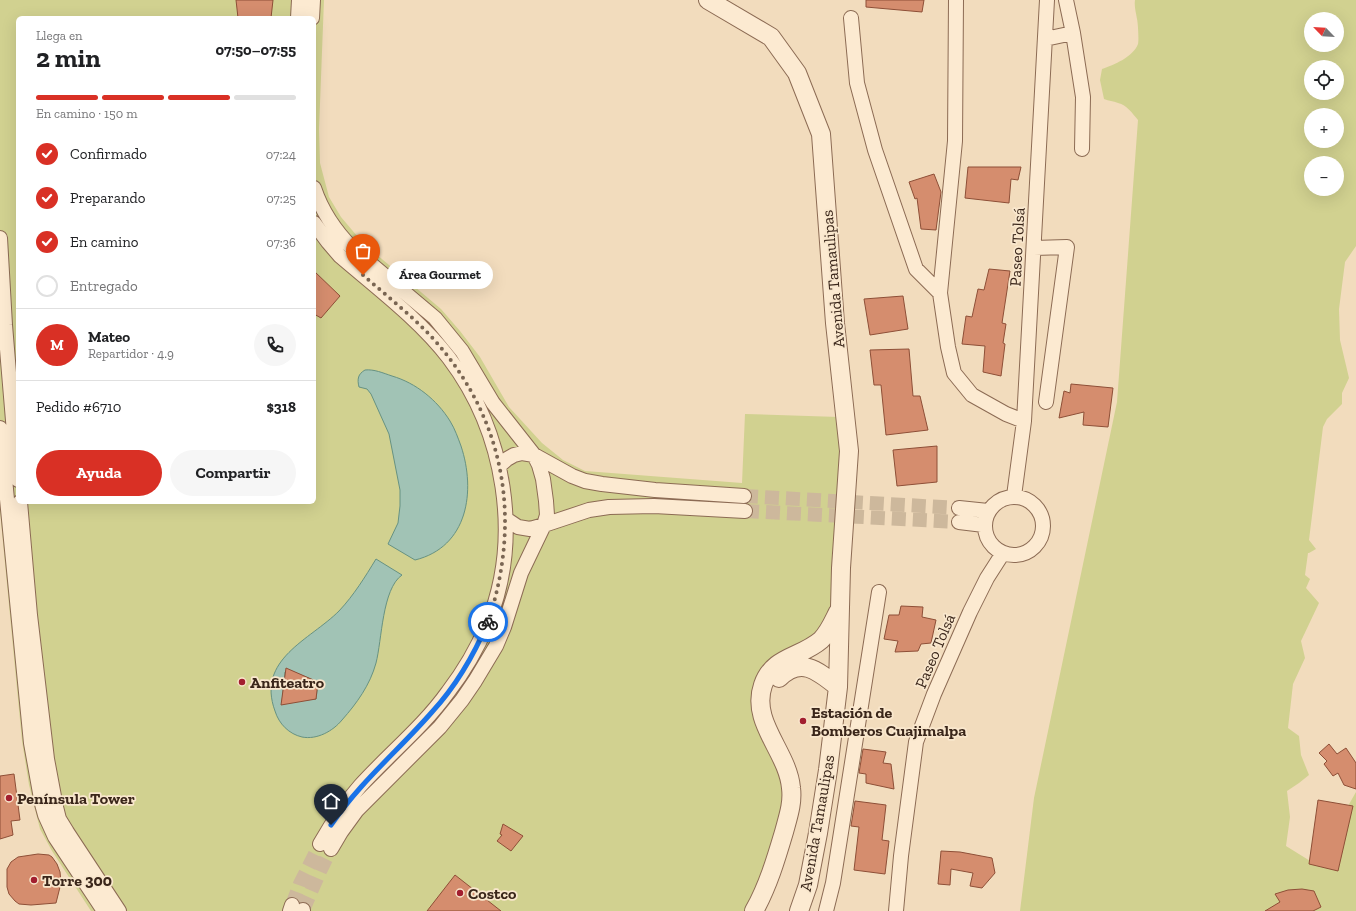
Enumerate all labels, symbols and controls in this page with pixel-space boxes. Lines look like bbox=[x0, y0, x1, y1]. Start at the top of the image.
north arrow bbox=[1304, 12, 1344, 52]
map controls bbox=[1304, 12, 1344, 196]
text: Llega en bbox=[36, 28, 83, 43]
text: 07:50–07:55 bbox=[215, 41, 296, 59]
text: 2 min bbox=[36, 42, 101, 74]
button: locate bbox=[1304, 60, 1344, 100]
text: En camino · 150 m bbox=[36, 106, 137, 121]
button: + bbox=[1304, 108, 1344, 148]
icon: check bbox=[36, 143, 58, 165]
text: Confirmado bbox=[70, 145, 147, 163]
text: 07:24 bbox=[266, 147, 296, 162]
button: − bbox=[1304, 156, 1344, 196]
icon: check bbox=[36, 187, 58, 209]
text: Preparando bbox=[70, 189, 146, 207]
text: 07:25 bbox=[266, 191, 296, 206]
street label: Paseo Tolsá bbox=[1005, 207, 1029, 287]
street label: Avenida Tamaulipas bbox=[818, 209, 848, 349]
icon: check bbox=[36, 231, 58, 253]
text: En camino bbox=[70, 233, 138, 251]
pin bbox=[346, 234, 380, 275]
text: 07:36 bbox=[266, 235, 296, 250]
icon: bag bbox=[352, 240, 374, 262]
callout: Área Gourmet bbox=[387, 261, 493, 289]
text: Área Gourmet bbox=[399, 267, 481, 282]
text: Entregado bbox=[70, 277, 138, 295]
button: phone bbox=[254, 324, 296, 366]
text: Mateo bbox=[88, 328, 130, 346]
text: M bbox=[50, 336, 64, 354]
text: Repartidor · 4.9 bbox=[88, 346, 174, 361]
text: Pedido #6710 bbox=[36, 398, 121, 416]
text: $318 bbox=[266, 398, 296, 416]
button: Ayuda bbox=[36, 450, 162, 496]
button: Compartir bbox=[170, 450, 296, 496]
courier bbox=[468, 602, 508, 642]
icon: bike bbox=[477, 611, 499, 633]
street label: Paseo Tolsá bbox=[911, 611, 959, 691]
place label: Anfiteatro bbox=[250, 673, 325, 692]
marker: Anfiteatro bbox=[237, 677, 247, 687]
place label: Estación de Bomberos Cuajimalpa bbox=[811, 703, 966, 740]
marker: Estación de Bomberos Cuajimalpa bbox=[798, 716, 808, 726]
street label: Avenida Tamaulipas bbox=[796, 753, 838, 893]
pin bbox=[314, 784, 348, 825]
place label: Península Tower bbox=[17, 789, 135, 808]
icon: home bbox=[320, 790, 342, 812]
marker: Península Tower bbox=[4, 793, 14, 803]
place label: Torre 300 bbox=[42, 871, 112, 890]
marker: Torre 300 bbox=[29, 875, 39, 885]
place label: Costco bbox=[468, 884, 517, 903]
marker: Costco bbox=[455, 888, 465, 898]

